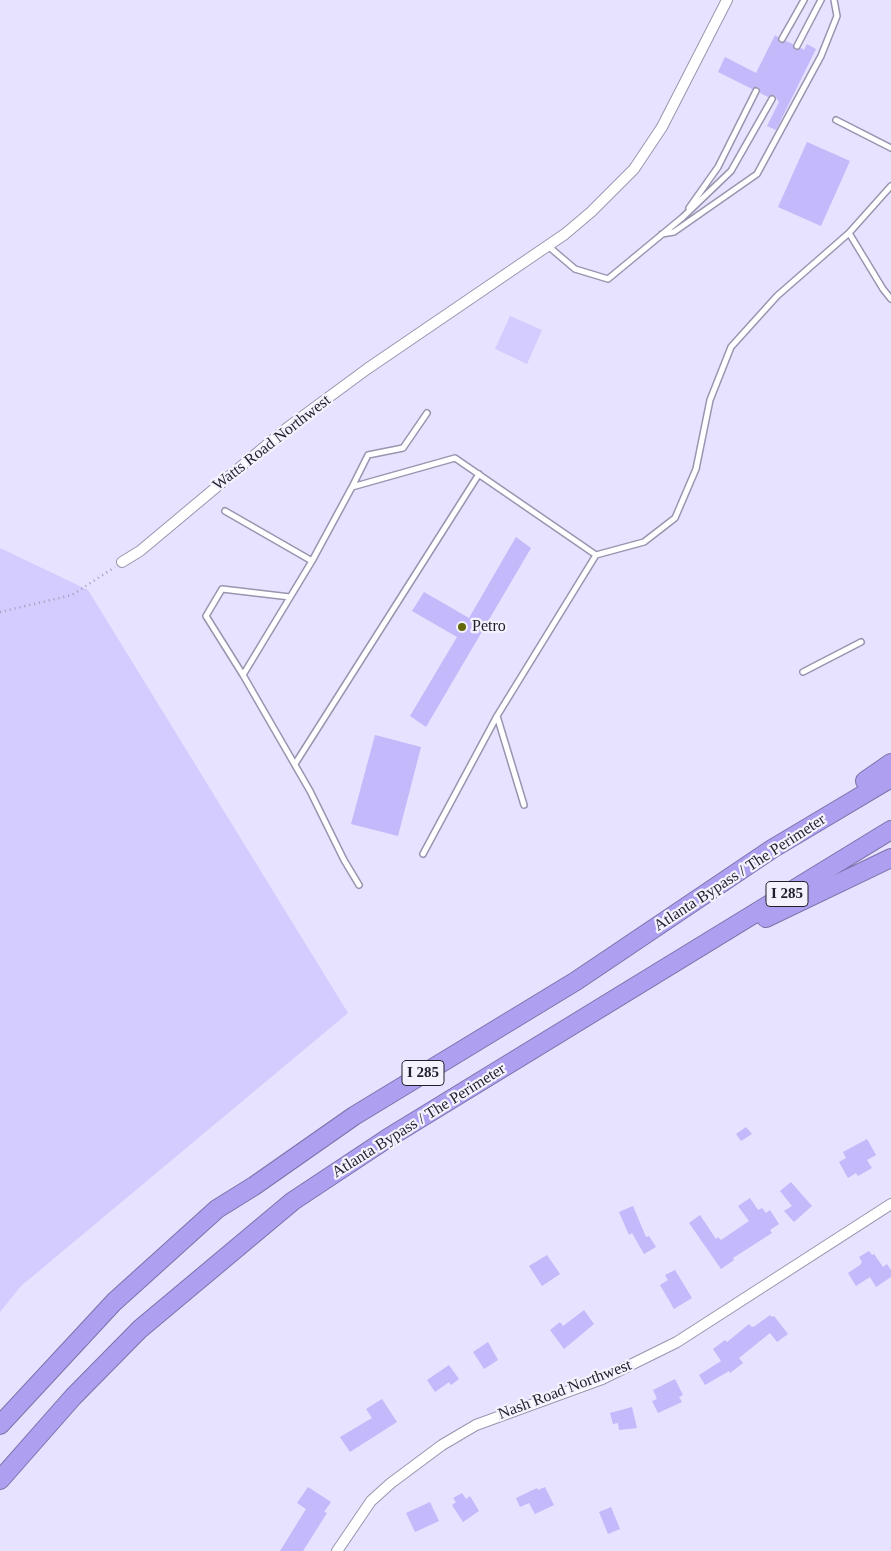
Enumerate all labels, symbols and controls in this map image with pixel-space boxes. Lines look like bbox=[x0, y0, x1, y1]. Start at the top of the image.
street label: Watts Road Northwest bbox=[209, 391, 335, 495]
place label: Petro bbox=[472, 617, 506, 637]
marker: Petro bbox=[456, 621, 468, 633]
street label: Atlanta Bypass / The Perimeter bbox=[651, 810, 829, 936]
road number: I 285 bbox=[766, 882, 808, 906]
street label: Atlanta Bypass / The Perimeter bbox=[329, 1060, 509, 1182]
road number: I 285 bbox=[402, 1060, 444, 1086]
street label: Nash Road Northwest bbox=[496, 1356, 634, 1424]

